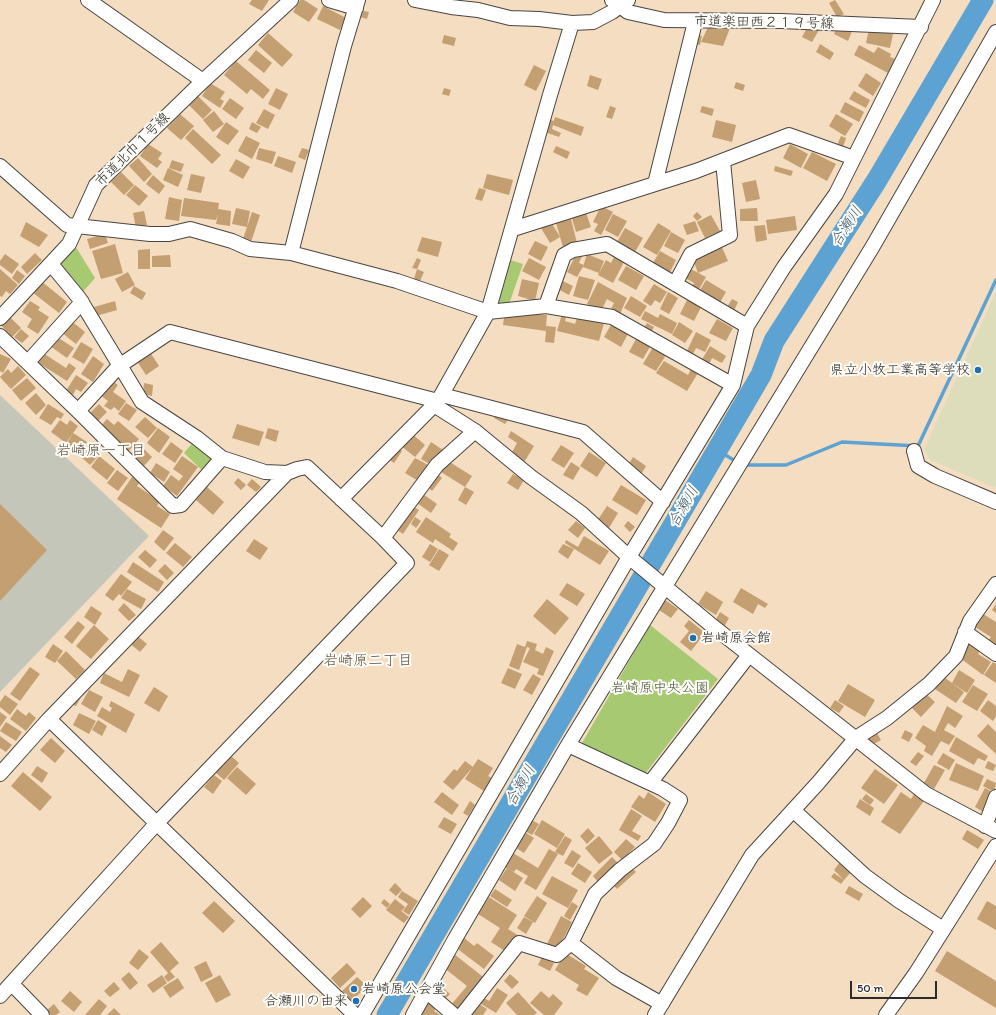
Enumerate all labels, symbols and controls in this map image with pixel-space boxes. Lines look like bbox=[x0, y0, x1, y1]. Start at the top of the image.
street label: 市道楽田西２１９号線 bbox=[694, 13, 834, 33]
street label: 市道北巾１号線 bbox=[92, 109, 174, 191]
water label: 合瀬川 bbox=[827, 203, 867, 251]
place label: 県立小牧工業高等学校 bbox=[830, 362, 970, 378]
marker: 県立小牧工業高等学校 bbox=[973, 365, 983, 375]
district label: 岩崎原一丁目 bbox=[56, 442, 146, 460]
water label: 合瀬川 bbox=[665, 483, 703, 531]
place label: 岩崎原会館 bbox=[701, 630, 771, 646]
marker: 岩崎原会館 bbox=[688, 633, 698, 643]
district label: 岩崎原二丁目 bbox=[323, 652, 413, 670]
park label: 岩崎原中央公園 bbox=[611, 680, 709, 696]
water label: 合瀬川 bbox=[502, 762, 540, 810]
scale bar bbox=[852, 973, 939, 999]
place label: 岩崎原公会堂 bbox=[362, 981, 446, 997]
text: 50 m bbox=[857, 981, 883, 995]
marker: 岩崎原公会堂 bbox=[349, 984, 359, 994]
place label: 合瀬川の由来 bbox=[264, 993, 348, 1009]
marker: 合瀬川の由来 bbox=[351, 996, 361, 1006]

